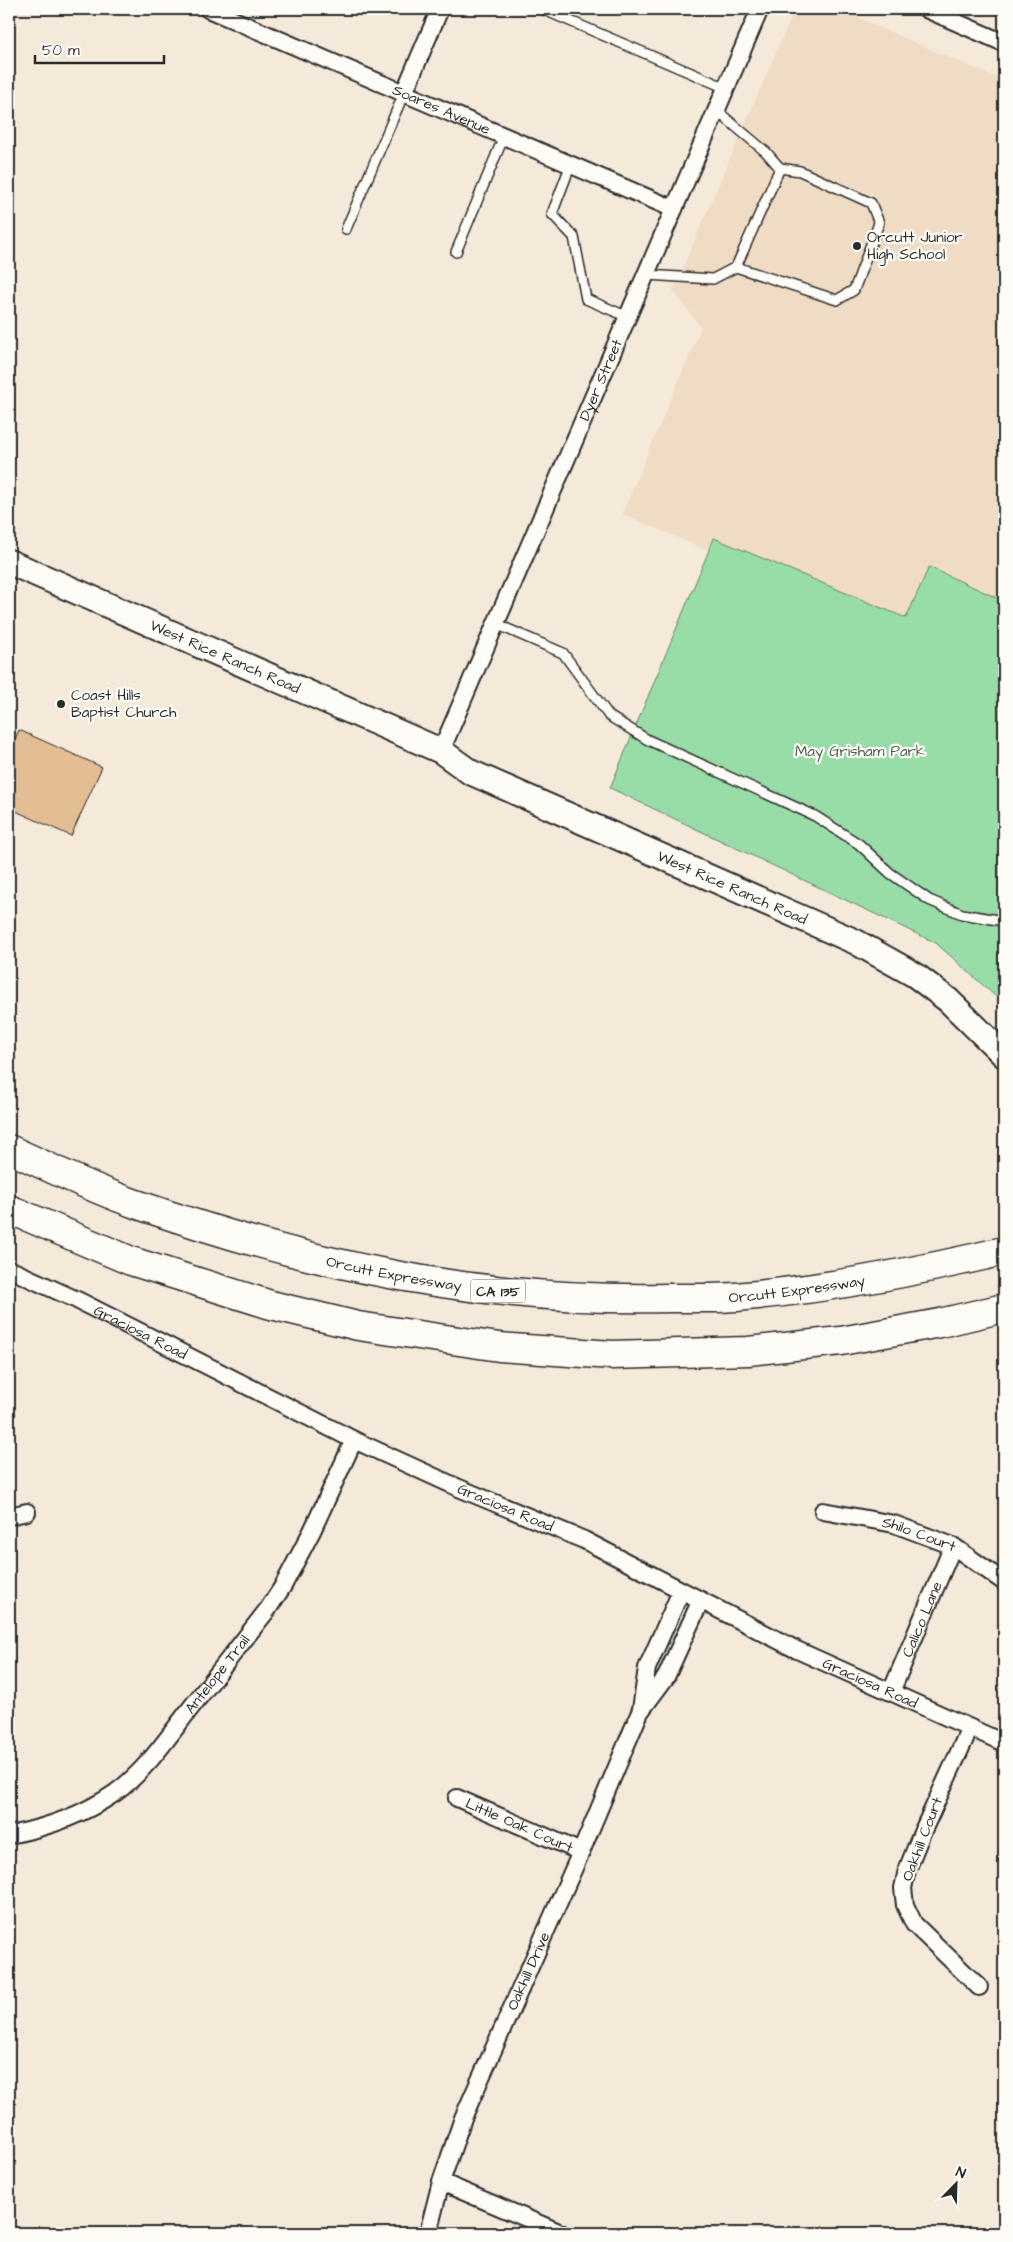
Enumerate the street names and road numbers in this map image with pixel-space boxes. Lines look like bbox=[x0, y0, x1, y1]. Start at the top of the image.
street label: Soares Avenue bbox=[389, 79, 493, 140]
street label: Dyer Street bbox=[574, 336, 628, 424]
street label: West Rice Ranch Road bbox=[147, 615, 304, 699]
street label: West Rice Ranch Road bbox=[654, 846, 811, 930]
street label: Orcutt Expressway bbox=[324, 1251, 463, 1298]
street label: Orcutt Expressway bbox=[728, 1270, 867, 1309]
road number: CA 135 bbox=[470, 1280, 526, 1302]
street label: Graciosa Road bbox=[90, 1300, 191, 1365]
street label: Graciosa Road bbox=[454, 1479, 557, 1537]
street label: Shilo Court bbox=[880, 1512, 959, 1557]
street label: Calico Lane bbox=[897, 1578, 948, 1661]
street label: Antelope Trail bbox=[180, 1631, 255, 1718]
street label: Graciosa Road bbox=[819, 1653, 921, 1714]
street label: Little Oak Court bbox=[462, 1793, 576, 1858]
street label: Oakhill Court bbox=[897, 1794, 948, 1884]
street label: Oakhill Drive bbox=[502, 1929, 555, 2014]

